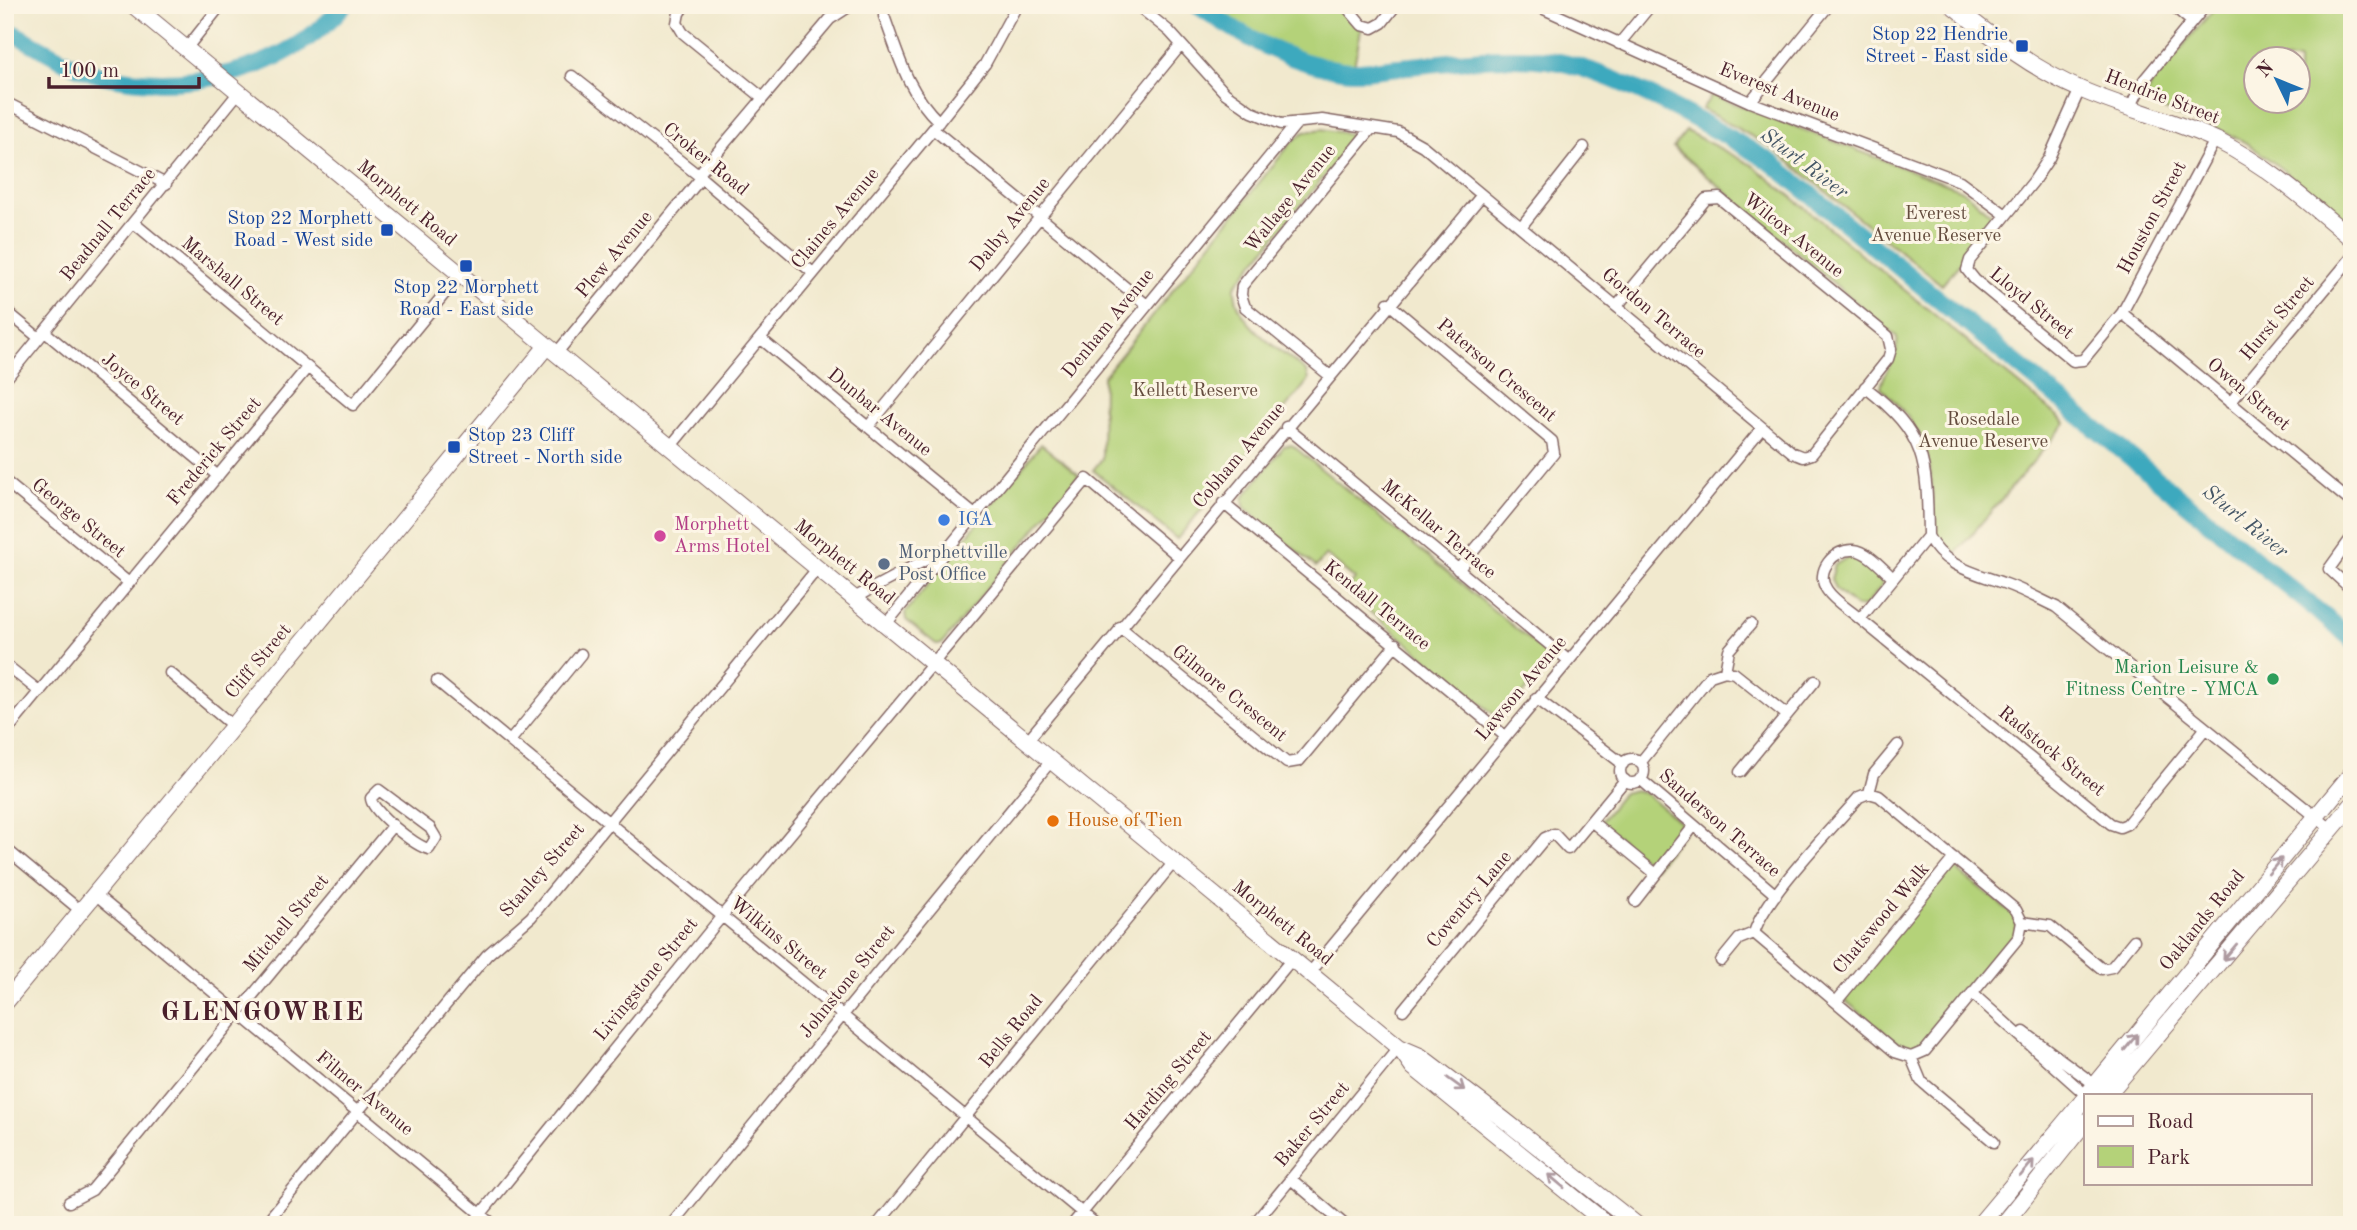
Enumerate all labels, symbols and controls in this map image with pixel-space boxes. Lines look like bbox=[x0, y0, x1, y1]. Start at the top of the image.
place label: Stop 22 Hendrie Street - East side bbox=[1865, 26, 2008, 67]
marker: Stop 22 Hendrie Street - East side bbox=[2014, 38, 2030, 54]
scale bar bbox=[49, 46, 200, 90]
north arrow bbox=[2242, 46, 2312, 116]
text: N bbox=[2254, 58, 2279, 82]
street label: Everest Avenue bbox=[1716, 60, 1842, 126]
text: 100 m bbox=[60, 61, 119, 82]
street label: Hendrie Street bbox=[2102, 67, 2222, 129]
street label: Croker Road bbox=[659, 120, 751, 200]
water label: Sturt River bbox=[1757, 125, 1852, 204]
street label: Wallage Avenue bbox=[1242, 142, 1340, 256]
street label: Morphett Road bbox=[353, 157, 459, 251]
street label: Houston Street bbox=[2115, 158, 2191, 278]
street label: Beadnall Terrace bbox=[58, 165, 160, 285]
street label: Claines Avenue bbox=[788, 165, 884, 273]
street label: Dalby Avenue bbox=[967, 174, 1055, 276]
street label: Wilcox Avenue bbox=[1739, 190, 1847, 282]
park label: Everest Avenue Reserve bbox=[1871, 205, 2001, 246]
street label: Plew Avenue bbox=[573, 208, 657, 302]
place label: Stop 22 Morphett Road - West side bbox=[227, 210, 373, 251]
marker: Stop 22 Morphett Road - West side bbox=[379, 222, 395, 238]
street label: Marshall Street bbox=[177, 234, 287, 330]
marker: Stop 22 Morphett Road - East side bbox=[458, 258, 474, 274]
street label: Gordon Terrace bbox=[1598, 265, 1708, 363]
street label: Lloyd Street bbox=[1985, 265, 2077, 343]
street label: Denham Avenue bbox=[1059, 266, 1159, 382]
street label: Hurst Street bbox=[2237, 273, 2319, 365]
place label: Stop 22 Morphett Road - East side bbox=[393, 279, 539, 320]
street label: Paterson Crescent bbox=[1433, 316, 1559, 426]
street label: Joyce Street bbox=[97, 350, 187, 430]
street label: Owen Street bbox=[2203, 355, 2293, 435]
street label: Dunbar Avenue bbox=[823, 365, 935, 461]
park label: Kellett Reserve bbox=[1132, 382, 1258, 401]
street label: Frederick Street bbox=[164, 394, 266, 510]
street label: Cobham Avenue bbox=[1190, 399, 1290, 513]
park label: Rosedale Avenue Reserve bbox=[1918, 411, 2048, 452]
place label: Stop 23 Cliff Street - North side bbox=[468, 427, 622, 468]
marker: Stop 23 Cliff Street - North side bbox=[446, 439, 462, 455]
street label: George Street bbox=[28, 476, 128, 562]
street label: McKellar Terrace bbox=[1377, 477, 1499, 583]
water label: Sturt River bbox=[2198, 481, 2292, 563]
place label: IGA bbox=[958, 511, 994, 530]
marker: IGA bbox=[936, 512, 952, 528]
place label: Morphett Arms Hotel bbox=[674, 516, 770, 557]
street label: Morphett Road bbox=[790, 517, 898, 609]
marker: Morphett Arms Hotel bbox=[652, 528, 668, 544]
place label: Morphettville Post Office bbox=[898, 544, 1008, 585]
marker: Morphettville Post Office bbox=[876, 556, 892, 572]
street label: Kendall Terrace bbox=[1319, 557, 1433, 655]
street label: Cliff Street bbox=[222, 621, 296, 703]
street label: Lawson Avenue bbox=[1473, 633, 1571, 745]
street label: Gilmore Crescent bbox=[1168, 642, 1290, 746]
place label: Marion Leisure & Fitness Centre - YMCA bbox=[2065, 659, 2259, 700]
marker: Marion Leisure & Fitness Centre - YMCA bbox=[2265, 671, 2281, 687]
street label: Radstock Street bbox=[1994, 703, 2108, 801]
street label: Sanderson Terrace bbox=[1655, 766, 1783, 882]
place label: House of Tien bbox=[1067, 812, 1183, 831]
marker: House of Tien bbox=[1045, 813, 1061, 829]
street label: Stanley Street bbox=[497, 820, 589, 922]
street label: Coventry Lane bbox=[1424, 848, 1516, 952]
one-way arrow bbox=[2267, 858, 2283, 876]
street label: Chatswood Walk bbox=[1830, 860, 1934, 978]
street label: Oaklands Road bbox=[2157, 867, 2249, 975]
street label: Mitchell Street bbox=[241, 872, 333, 976]
street label: Morphett Road bbox=[1228, 878, 1336, 970]
street label: Wilkins Street bbox=[726, 894, 830, 984]
street label: Livingstone Street bbox=[592, 915, 702, 1045]
street label: Johnstone Street bbox=[797, 922, 899, 1042]
one-way arrow bbox=[2222, 942, 2238, 960]
street label: Bells Road bbox=[977, 992, 1047, 1072]
district label: GLENGOWRIE bbox=[161, 1000, 365, 1026]
street label: Harding Street bbox=[1122, 1028, 1216, 1134]
one-way arrow bbox=[2123, 1034, 2138, 1052]
street label: Filmer Avenue bbox=[312, 1048, 416, 1140]
one-way arrow bbox=[1447, 1076, 1465, 1091]
street label: Baker Street bbox=[1272, 1079, 1354, 1171]
legend bbox=[2084, 1094, 2312, 1184]
text: Road bbox=[2147, 1112, 2194, 1133]
text: Park bbox=[2147, 1148, 2190, 1169]
one-way arrow bbox=[2019, 1160, 2035, 1178]
one-way arrow bbox=[1547, 1174, 1565, 1189]

